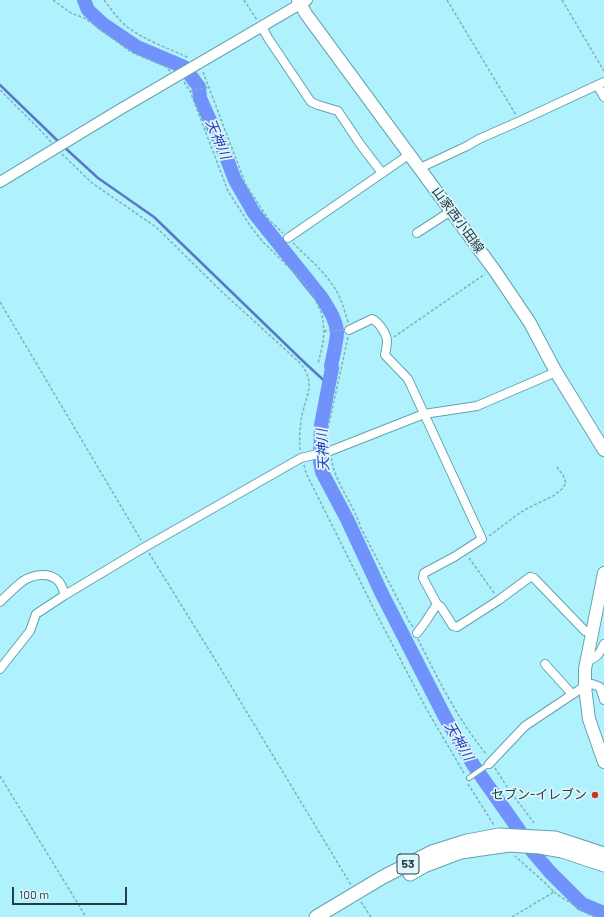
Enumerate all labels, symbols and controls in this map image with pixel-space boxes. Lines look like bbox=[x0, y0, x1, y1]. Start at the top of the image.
water label: 天神川 bbox=[202, 116, 234, 162]
street label: 山家西小田線 bbox=[429, 184, 487, 256]
water label: 天神川 bbox=[314, 429, 332, 471]
water label: 天神川 bbox=[441, 719, 477, 763]
place label: セブン-イレブン bbox=[491, 787, 587, 803]
marker: セブン-イレブン bbox=[590, 790, 600, 800]
road number: 53 bbox=[397, 854, 419, 874]
scale bar bbox=[14, 879, 129, 905]
text: 100 m bbox=[19, 887, 49, 901]

